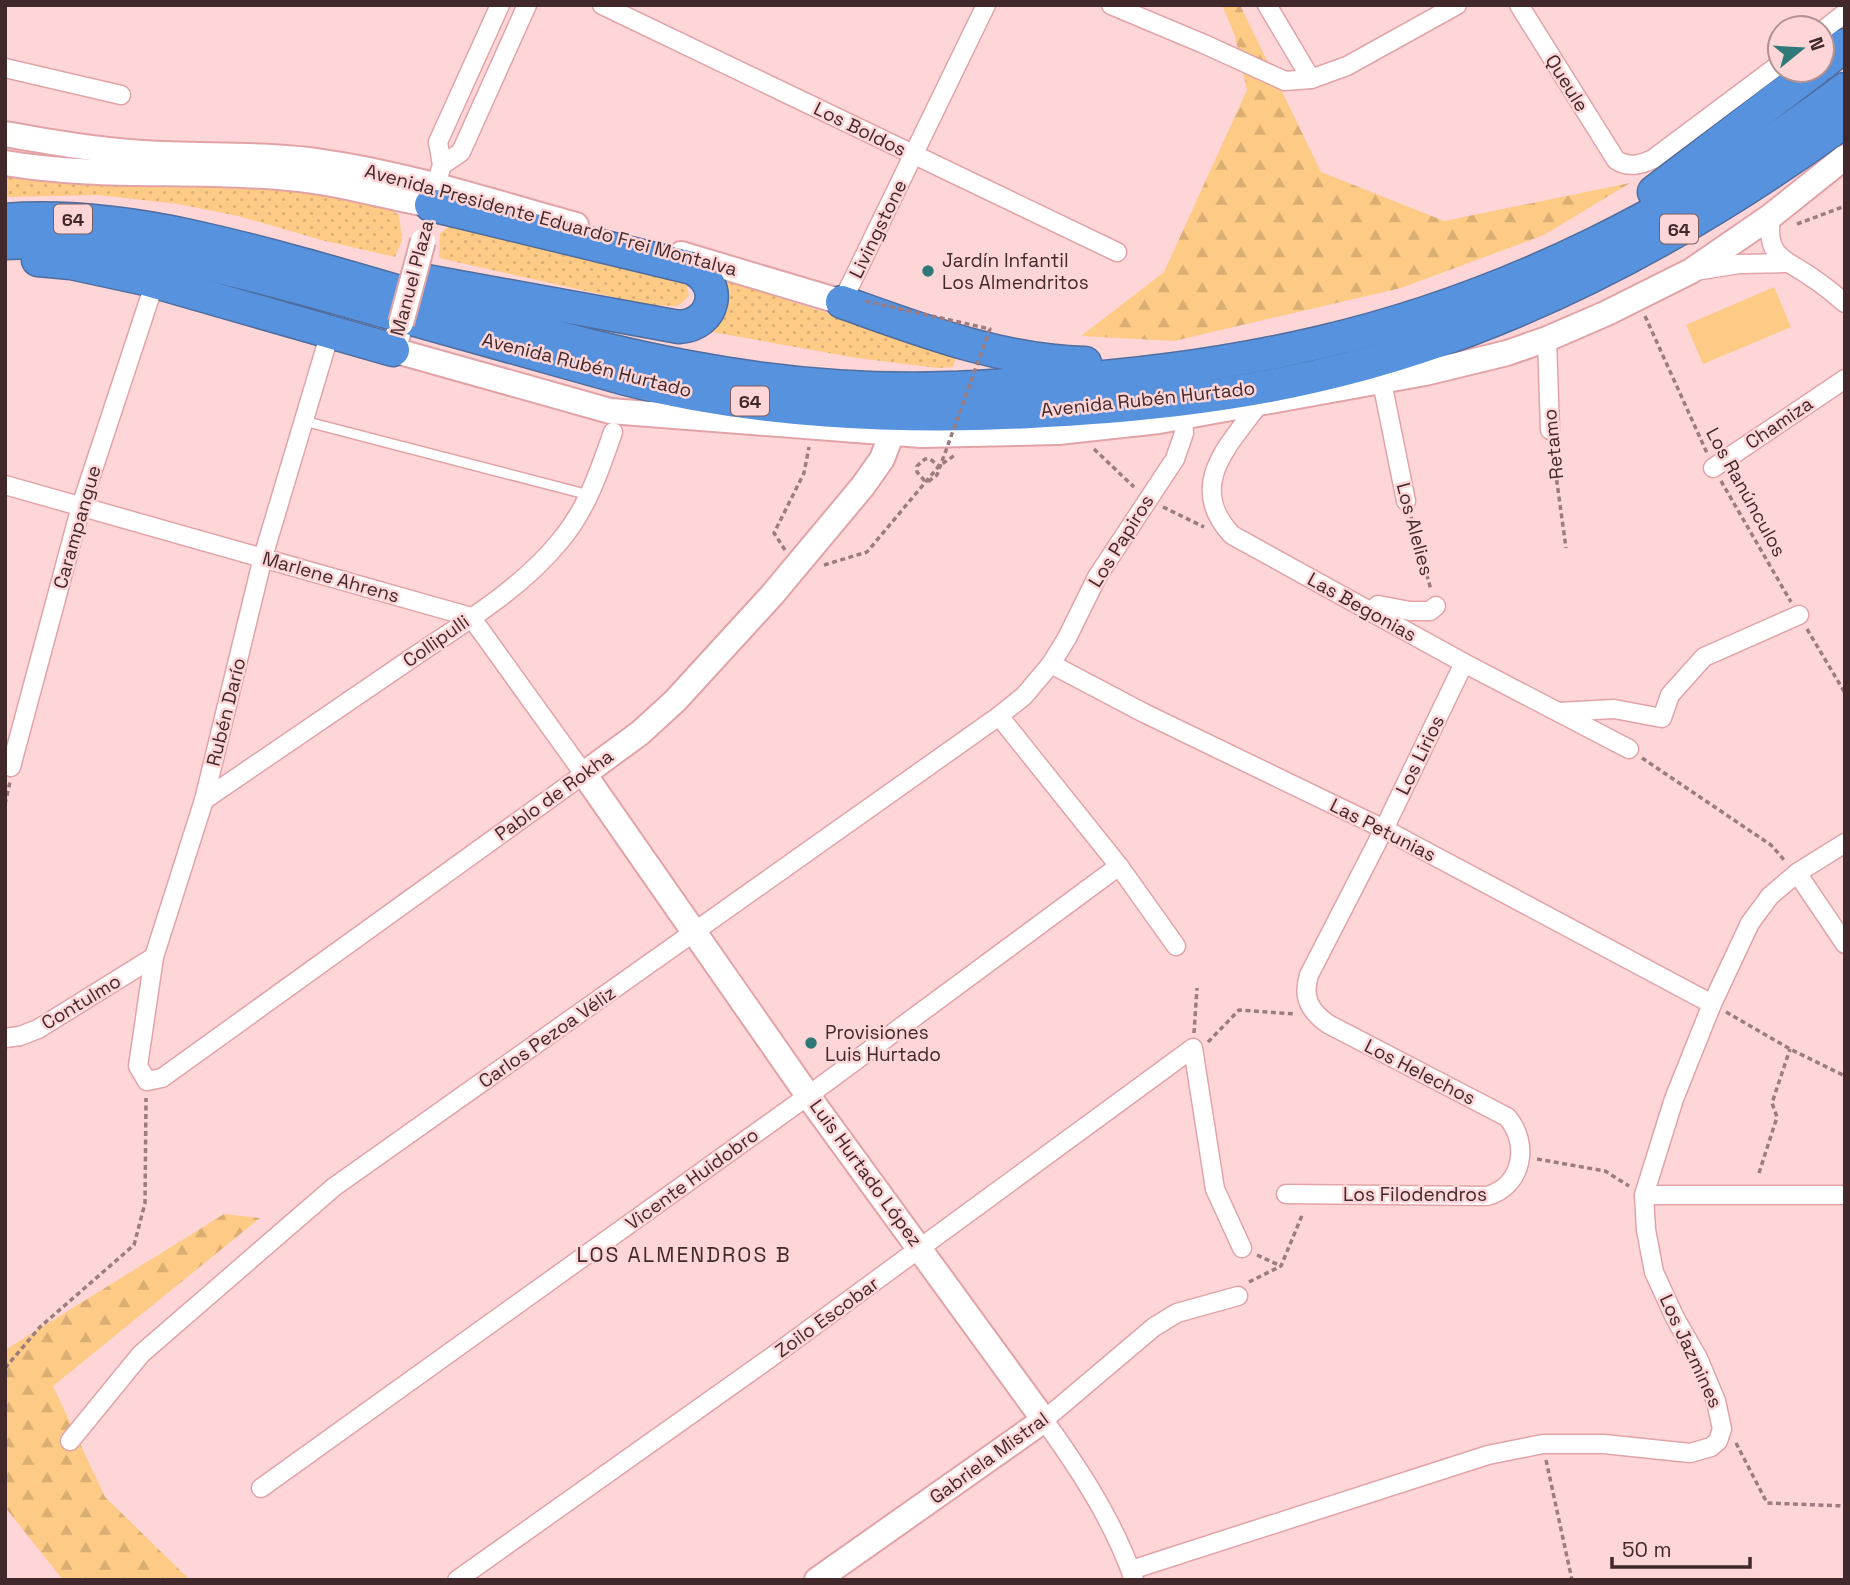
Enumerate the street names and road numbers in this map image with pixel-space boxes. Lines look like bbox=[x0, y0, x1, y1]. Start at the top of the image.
street label: Queule bbox=[1540, 50, 1594, 116]
street label: Los Boldos bbox=[810, 96, 910, 162]
street label: Avenida Presidente Eduardo Frei Montalva bbox=[362, 158, 740, 282]
street label: Livingstone bbox=[843, 176, 913, 282]
road number: 64 bbox=[54, 204, 92, 233]
road number: 64 bbox=[1660, 214, 1698, 244]
street label: Manuel Plaza bbox=[385, 217, 439, 339]
street label: Avenida Rubén Hurtado bbox=[480, 327, 694, 403]
street label: Avenida Rubén Hurtado bbox=[1040, 375, 1256, 423]
road number: 64 bbox=[731, 386, 769, 416]
street label: Chamiza bbox=[1740, 391, 1818, 455]
street label: Retamo bbox=[1537, 408, 1569, 480]
street label: Los Ranúnculos bbox=[1700, 423, 1792, 561]
street label: Carampangue bbox=[47, 462, 107, 592]
street label: Los Alelies bbox=[1391, 480, 1439, 578]
street label: Los Papiros bbox=[1083, 490, 1159, 592]
street label: Marlene Ahrens bbox=[260, 546, 402, 608]
street label: Las Begonias bbox=[1303, 567, 1421, 647]
street label: Collipulli bbox=[398, 609, 474, 673]
street label: Rubén Darío bbox=[200, 655, 252, 769]
street label: Los Lirios bbox=[1390, 711, 1450, 799]
street label: Pablo de Rokha bbox=[490, 744, 618, 846]
street label: Las Petunias bbox=[1326, 793, 1440, 867]
street label: Contulmo bbox=[37, 969, 125, 1035]
street label: Carlos Pezoa Véliz bbox=[474, 980, 620, 1094]
street label: Los Helechos bbox=[1360, 1033, 1480, 1111]
street label: Luis Hurtado López bbox=[804, 1094, 928, 1252]
street label: Vicente Huidobro bbox=[621, 1122, 763, 1236]
street label: Los Filodendros bbox=[1343, 1182, 1487, 1207]
street label: Zoilo Escobar bbox=[770, 1271, 884, 1363]
street label: Los Jazmines bbox=[1654, 1290, 1728, 1412]
street label: Gabriela Mistral bbox=[925, 1406, 1053, 1510]

